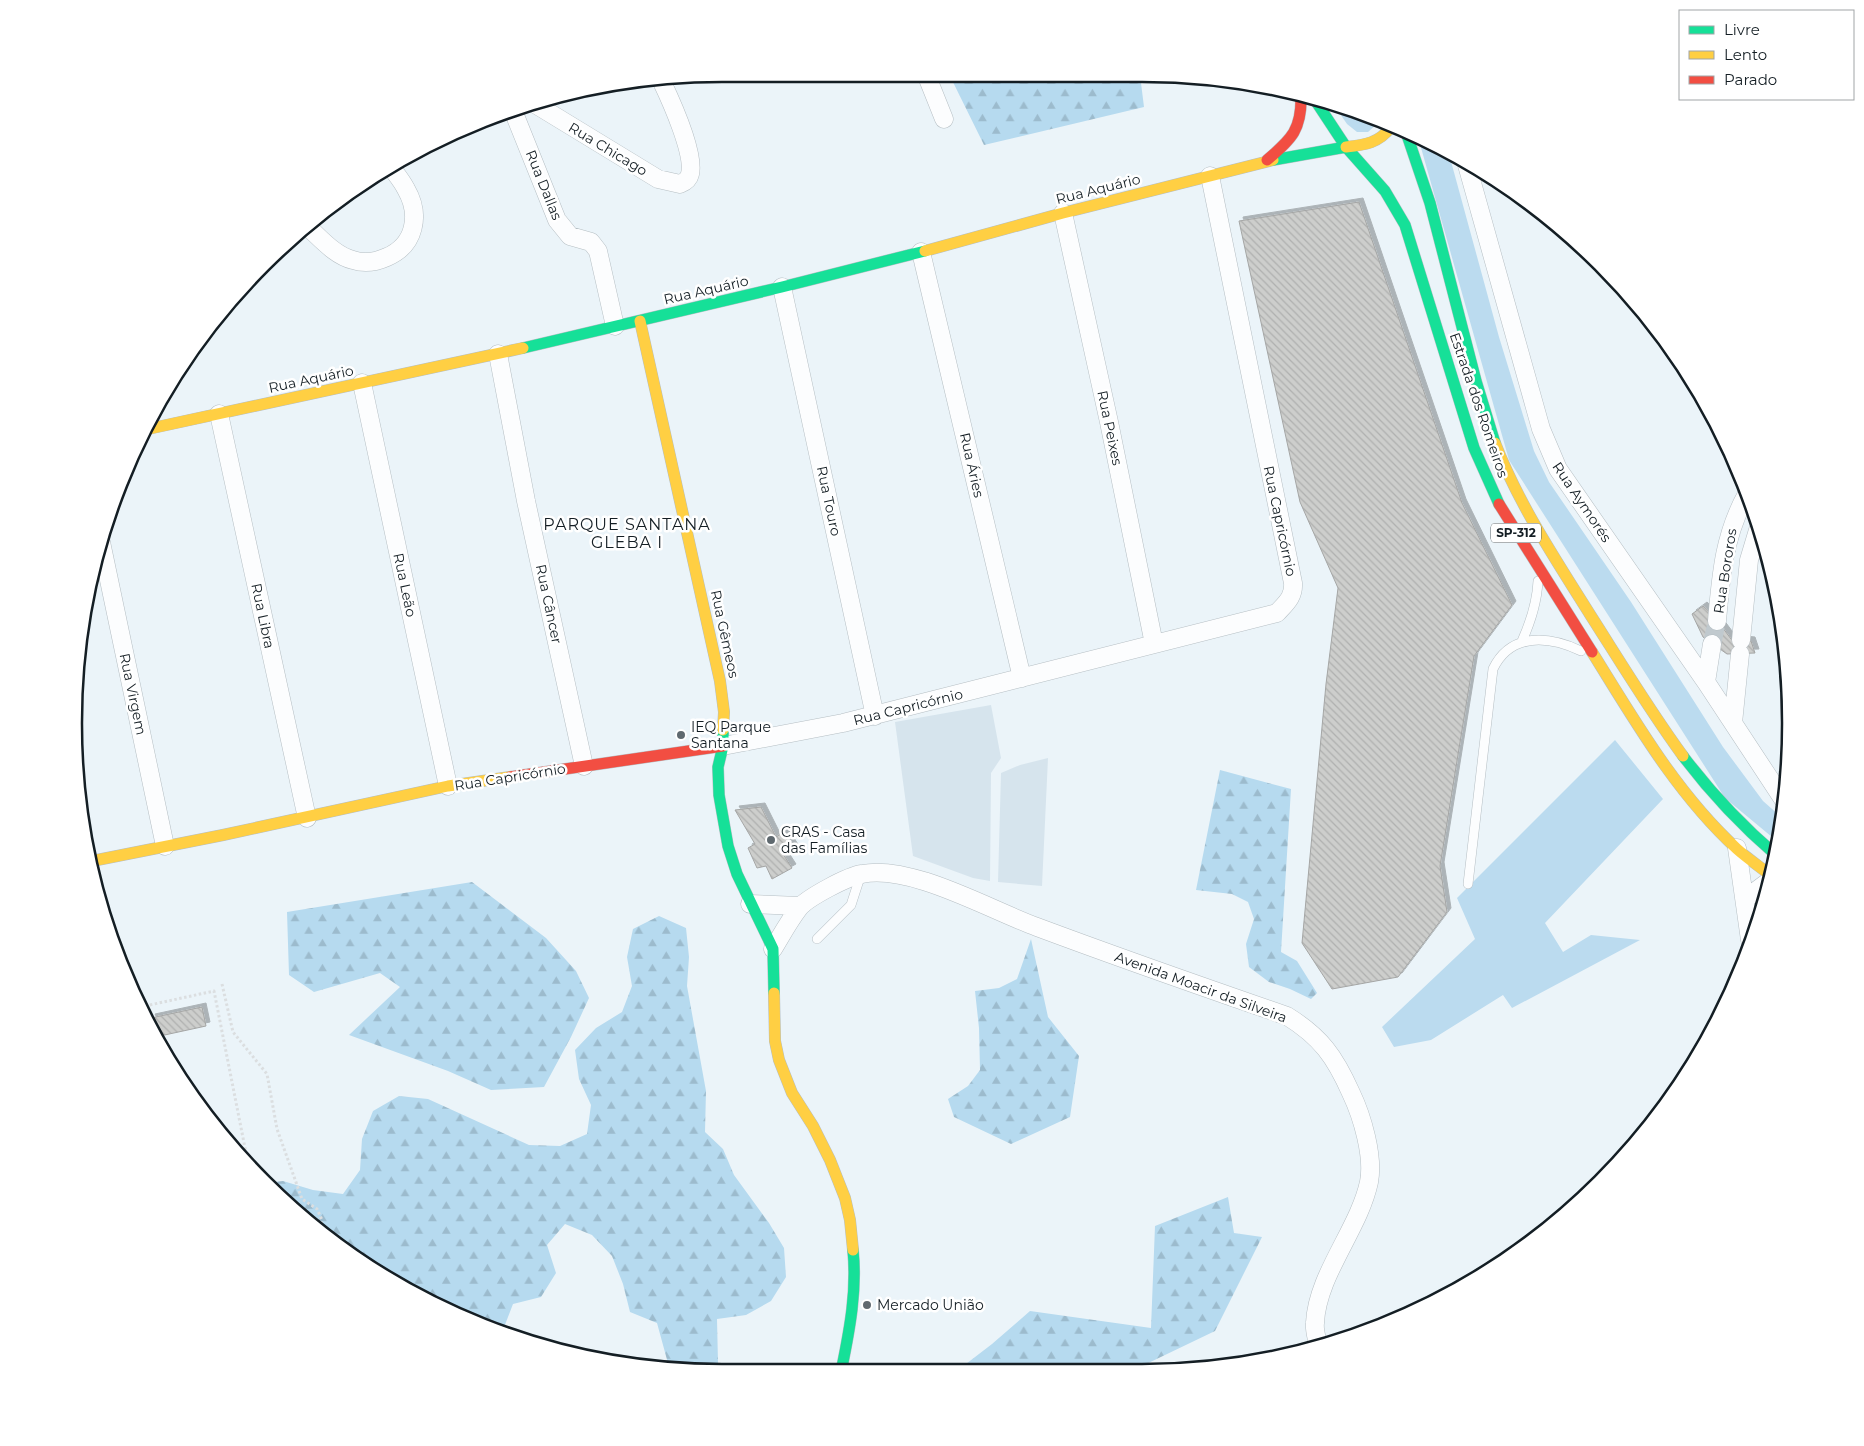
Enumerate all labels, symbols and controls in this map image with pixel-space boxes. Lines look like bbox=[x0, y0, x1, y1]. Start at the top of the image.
legend bbox=[1679, 10, 1854, 100]
text: Livre bbox=[1724, 20, 1760, 39]
text: Lento bbox=[1724, 45, 1767, 64]
text: Parado bbox=[1724, 70, 1777, 89]
street label: Rua Chicago bbox=[565, 118, 651, 180]
street label: Rua Dallas bbox=[522, 147, 566, 223]
street label: Rua Aquário bbox=[1054, 170, 1142, 208]
street label: Rua Aquário bbox=[662, 271, 750, 309]
street label: Estrada dos Romeiros bbox=[1446, 330, 1512, 480]
street label: Rua Aquário bbox=[267, 361, 355, 397]
street label: Rua Peixes bbox=[1093, 389, 1127, 467]
street label: Rua Áries bbox=[956, 431, 988, 499]
street label: Rua Aymorés bbox=[1549, 458, 1616, 546]
street label: Rua Touro bbox=[813, 464, 845, 538]
street label: Rua Capricórnio bbox=[1260, 464, 1301, 578]
district label: PARQUE SANTANA GLEBA I bbox=[543, 515, 711, 552]
road number: SP-312 bbox=[1491, 524, 1541, 542]
street label: Rua Bororos bbox=[1709, 527, 1741, 615]
street label: Rua Leão bbox=[389, 551, 421, 619]
street label: Rua Câncer bbox=[532, 563, 566, 646]
street label: Rua Libra bbox=[247, 582, 279, 650]
street label: Rua Gêmeos bbox=[707, 588, 743, 680]
street label: Rua Virgem bbox=[116, 651, 150, 737]
street label: Rua Capricórnio bbox=[851, 685, 965, 729]
place label: IEQ Parque Santana bbox=[691, 718, 771, 752]
marker: IEQ Parque Santana bbox=[675, 729, 687, 741]
street label: Rua Capricórnio bbox=[453, 759, 567, 795]
place label: CRAS - Casa das Famílias bbox=[781, 823, 867, 857]
marker: CRAS - Casa das Famílias bbox=[765, 834, 777, 846]
street label: Avenida Moacir da Silveira bbox=[1112, 947, 1290, 1027]
place label: Mercado União bbox=[877, 1296, 984, 1314]
marker: Mercado União bbox=[861, 1299, 873, 1311]

